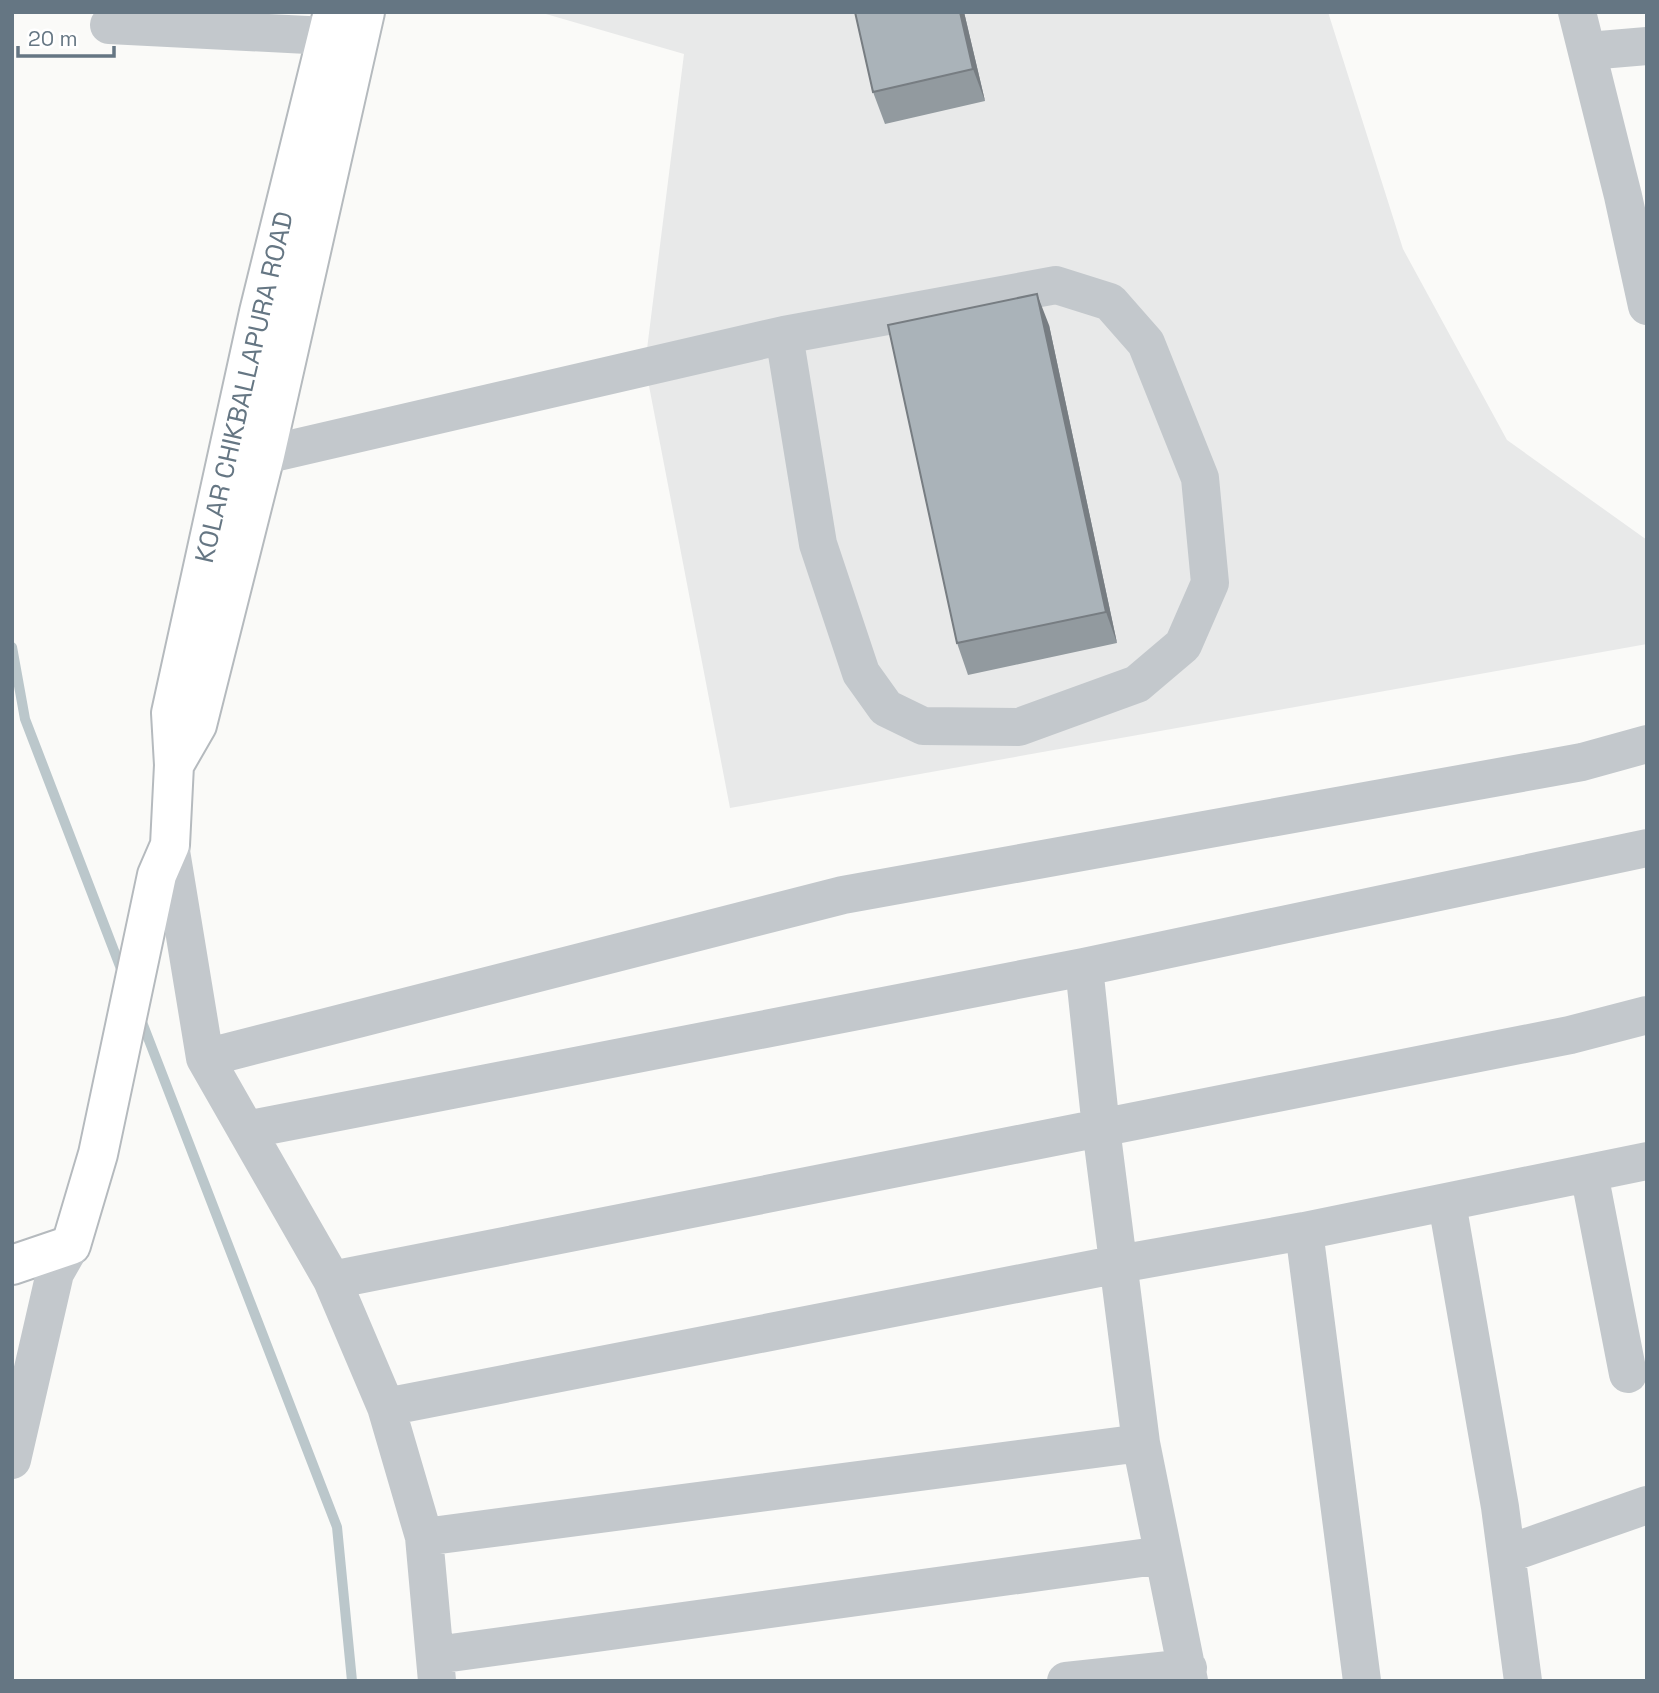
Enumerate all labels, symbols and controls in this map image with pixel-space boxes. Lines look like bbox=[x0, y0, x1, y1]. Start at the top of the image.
scale bar bbox=[18, 14, 114, 58]
text: 20 m bbox=[28, 25, 78, 52]
street label: KOLAR CHIKBALLAPURA ROAD bbox=[187, 208, 301, 566]

